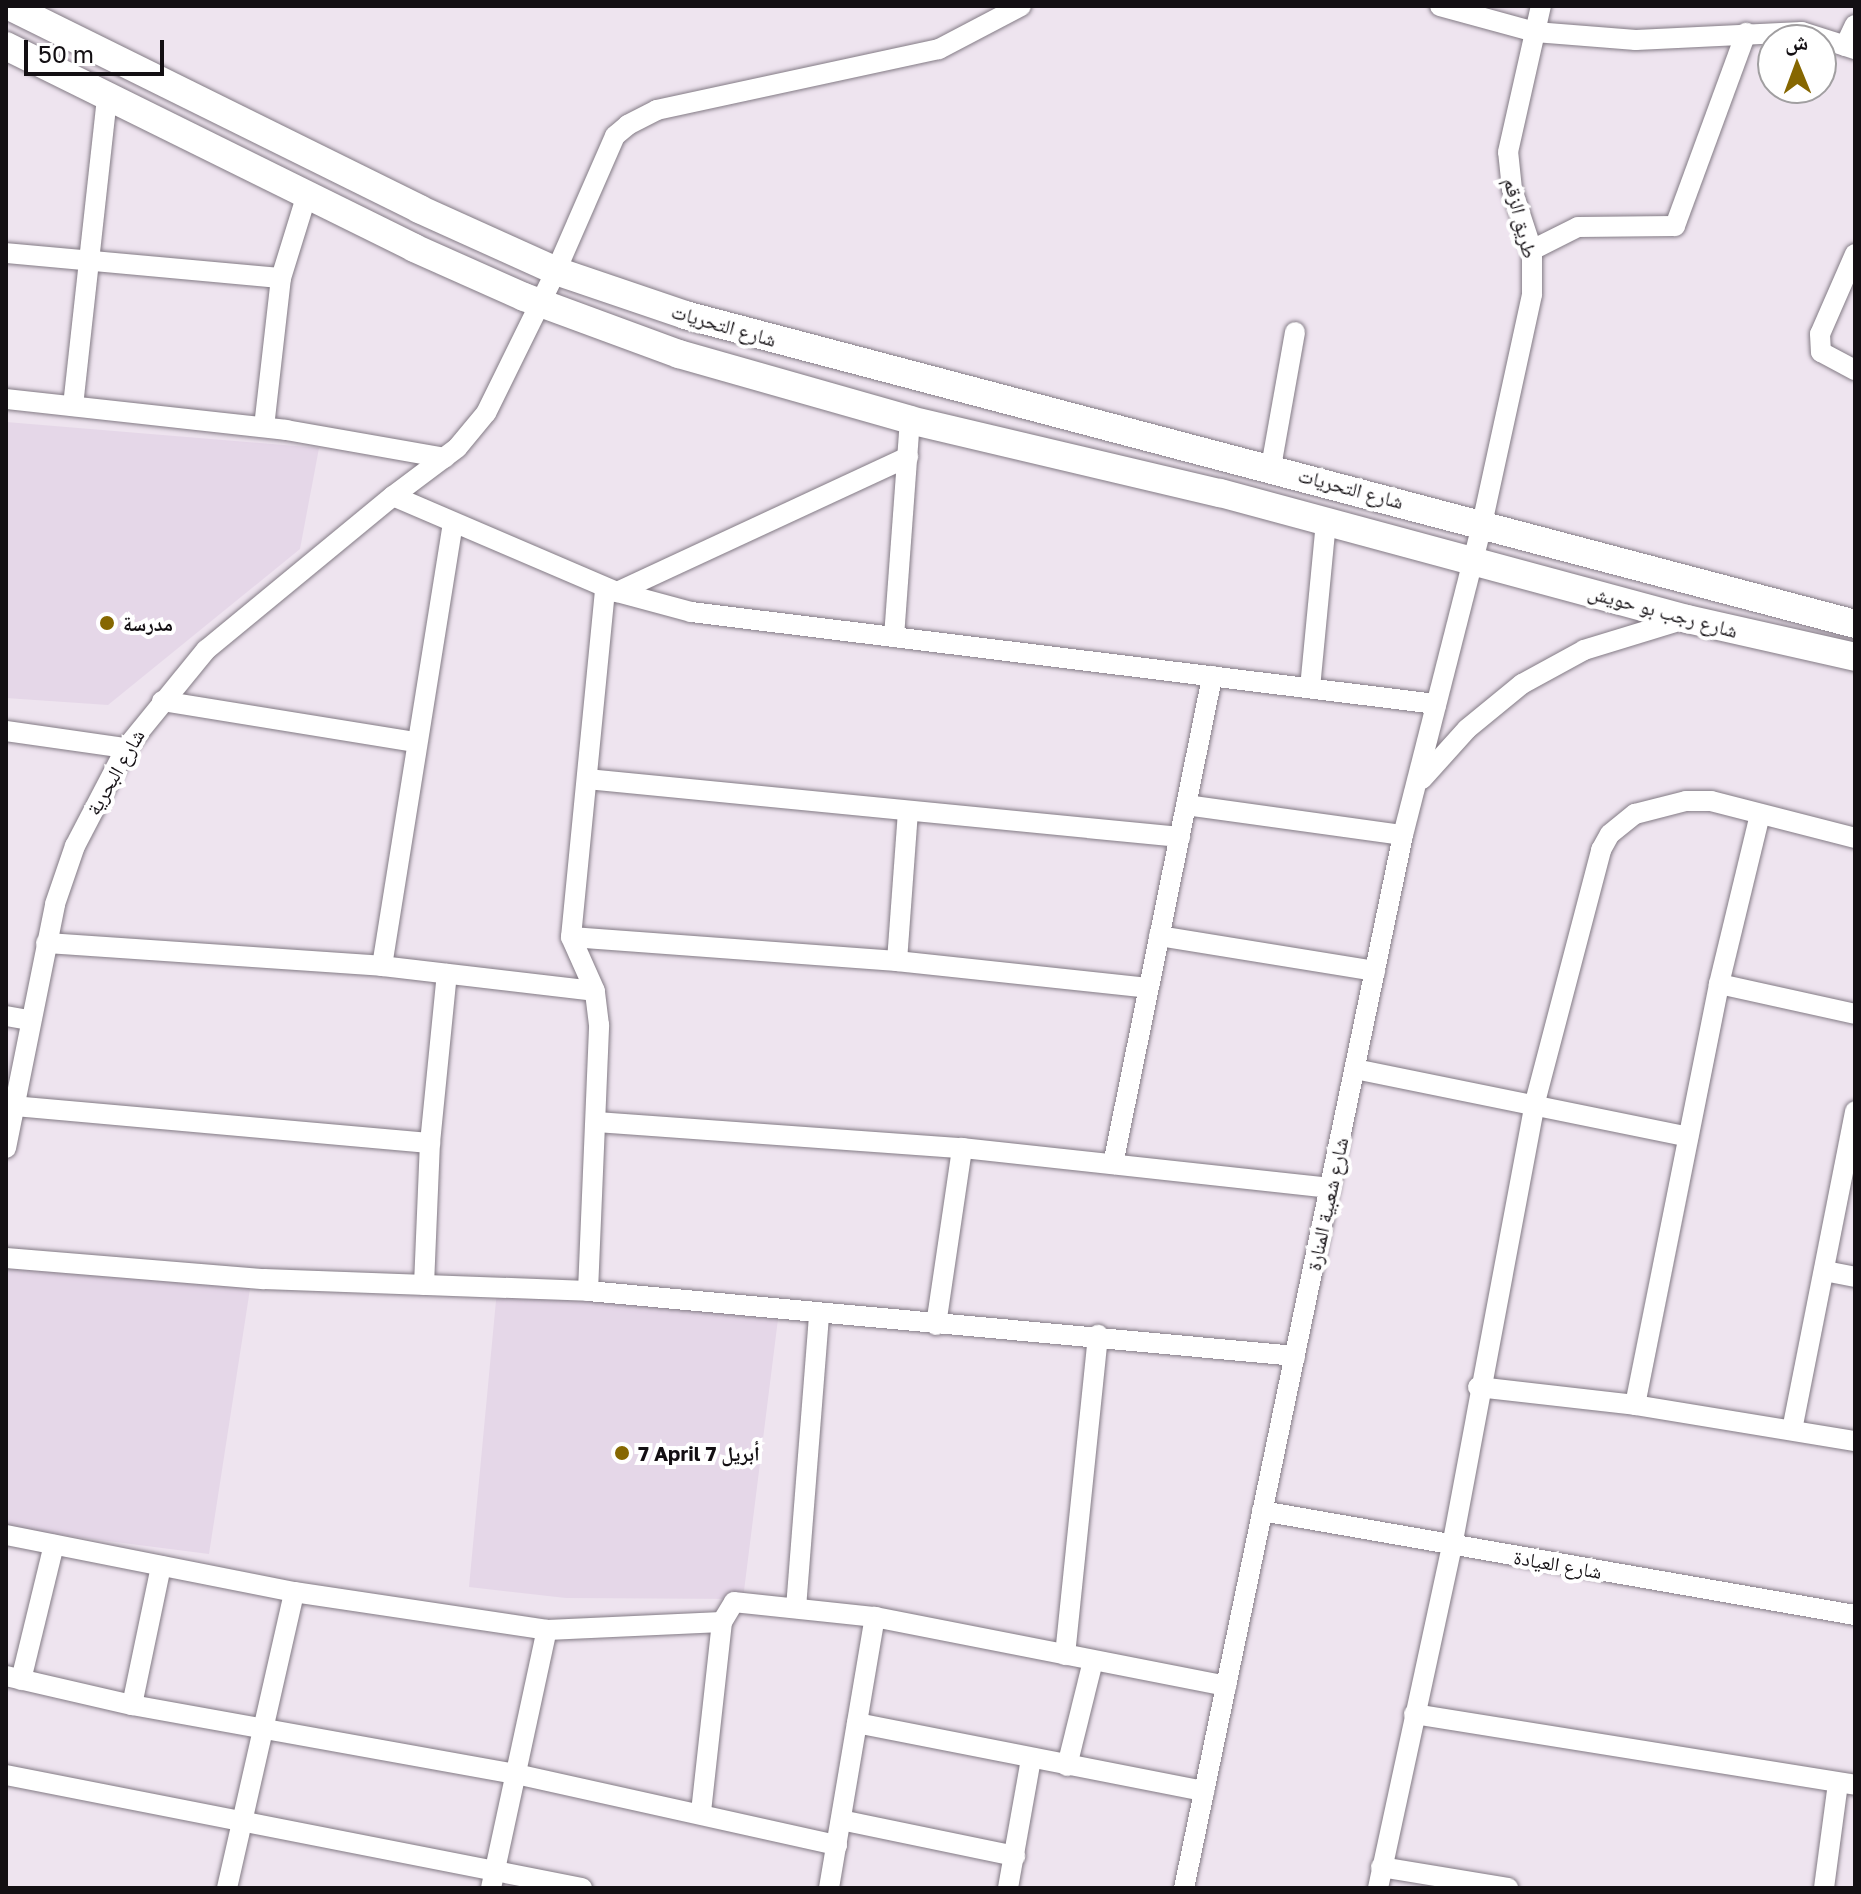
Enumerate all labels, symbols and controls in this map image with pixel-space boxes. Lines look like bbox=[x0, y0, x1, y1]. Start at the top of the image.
scale bar bbox=[28, 24, 168, 74]
north arrow bbox=[1757, 24, 1837, 104]
text: ش bbox=[1785, 28, 1809, 55]
text: 50 m bbox=[38, 39, 94, 68]
street label: طريق الزقم bbox=[1499, 175, 1543, 261]
street label: شارع التحريات bbox=[669, 299, 779, 351]
street label: شارع التحريات bbox=[1296, 462, 1406, 514]
street label: شارع رجب بو حويش bbox=[1586, 579, 1740, 643]
place label: مدرسة bbox=[123, 611, 173, 635]
marker: مدرسة bbox=[98, 614, 116, 632]
street label: شارع البحرية bbox=[81, 725, 149, 819]
street label: شارع شعبية المنارة bbox=[1301, 1135, 1353, 1273]
place label: 7 April 7 أبريل bbox=[638, 1441, 760, 1465]
marker: 7 April 7 أبريل bbox=[613, 1444, 631, 1462]
street label: شارع العيادة bbox=[1512, 1544, 1604, 1584]

